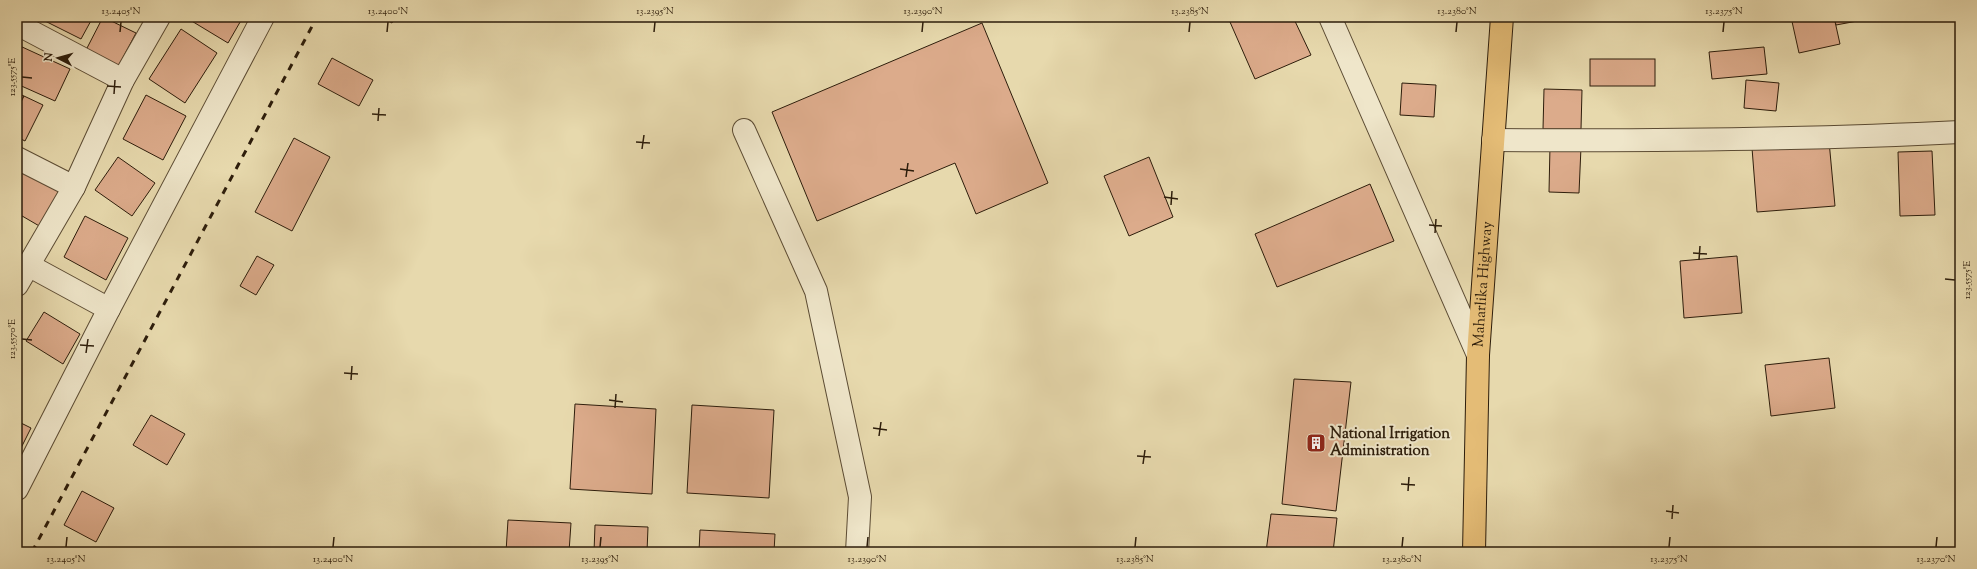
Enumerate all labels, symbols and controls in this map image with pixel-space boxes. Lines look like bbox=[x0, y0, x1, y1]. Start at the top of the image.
text: 13.2405°N bbox=[102, 4, 140, 19]
text: 13.2400°N bbox=[368, 4, 408, 19]
text: 13.2395°N bbox=[636, 4, 674, 19]
text: 13.2390°N bbox=[903, 4, 943, 19]
text: 13.2385°N bbox=[1171, 4, 1209, 19]
text: 13.2380°N bbox=[1437, 4, 1477, 19]
text: 13.2375°N bbox=[1705, 4, 1743, 19]
north arrow bbox=[38, 38, 78, 78]
text: N bbox=[41, 52, 57, 63]
text: 123.5575°E bbox=[5, 58, 20, 96]
street label: Maharlika Highway bbox=[1468, 220, 1498, 348]
text: 123.5575°E bbox=[1960, 261, 1975, 299]
text: 123.5570°E bbox=[5, 319, 20, 359]
place label: National Irrigation Administration bbox=[1330, 424, 1450, 462]
building icon: National Irrigation Administration bbox=[1305, 432, 1327, 454]
text: 13.2405°N bbox=[47, 552, 85, 567]
text: 13.2400°N bbox=[313, 552, 353, 567]
text: 13.2395°N bbox=[581, 552, 619, 567]
text: 13.2390°N bbox=[847, 552, 887, 567]
text: 13.2385°N bbox=[1116, 552, 1154, 567]
text: 13.2380°N bbox=[1382, 552, 1422, 567]
text: 13.2375°N bbox=[1650, 552, 1688, 567]
text: 13.2370°N bbox=[1916, 552, 1956, 567]

